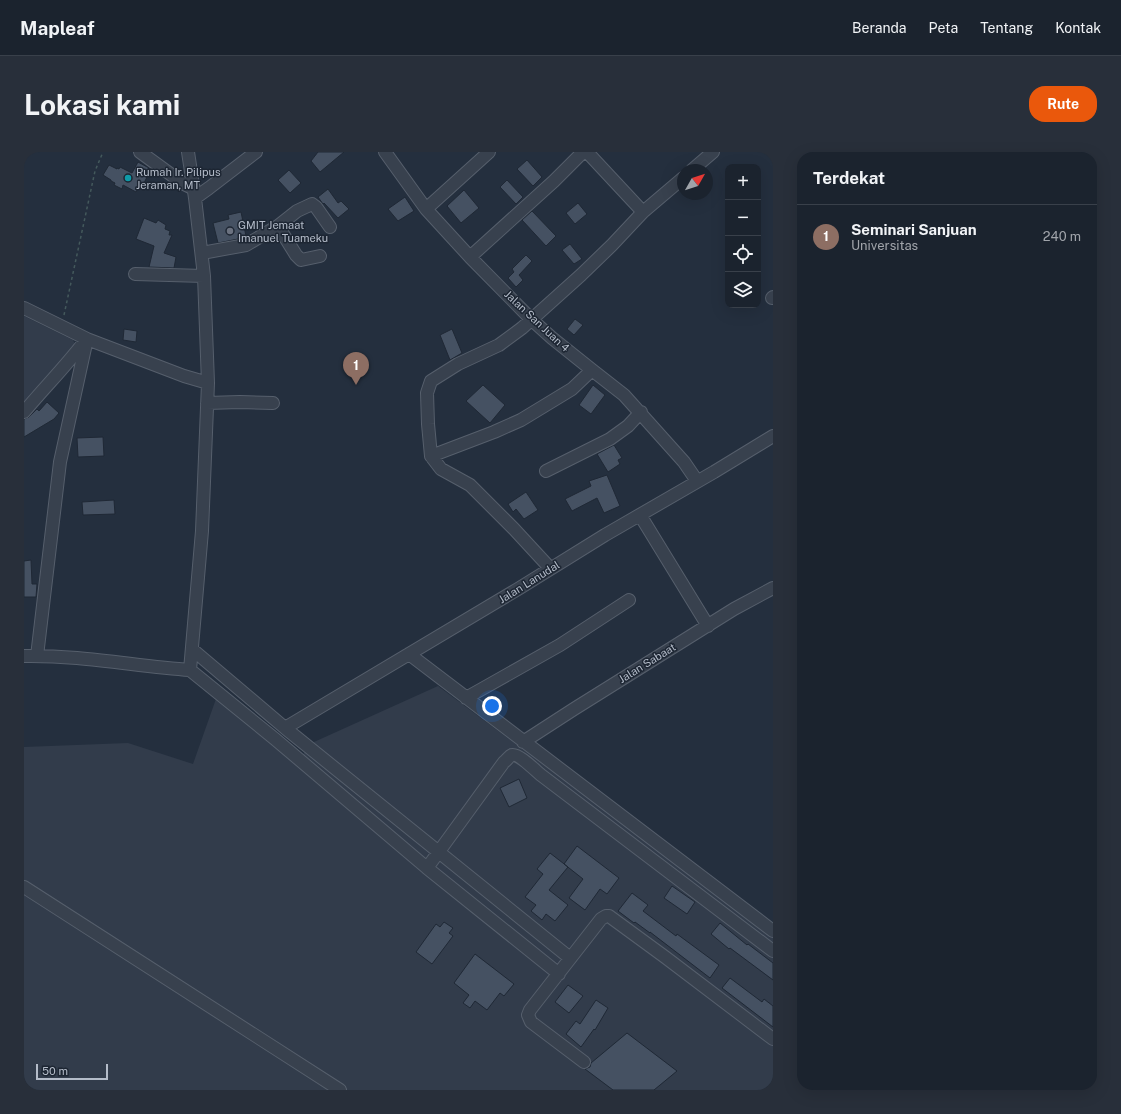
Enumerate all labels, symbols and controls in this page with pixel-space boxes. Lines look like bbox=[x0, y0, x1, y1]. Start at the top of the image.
text: Mapleaf bbox=[20, 17, 94, 39]
text: Beranda bbox=[852, 20, 907, 36]
text: Peta bbox=[929, 20, 958, 36]
text: Tentang bbox=[980, 20, 1033, 36]
text: Kontak bbox=[1055, 20, 1101, 36]
button: Rute bbox=[1029, 86, 1097, 122]
text: Lokasi kami bbox=[24, 88, 180, 121]
north arrow bbox=[677, 164, 713, 200]
map controls bbox=[725, 164, 761, 308]
button: + bbox=[725, 164, 761, 200]
place label: Rumah Ir. Pilipus Jeraman, MT bbox=[136, 166, 221, 191]
text: Terdekat bbox=[813, 168, 885, 188]
marker: Rumah Ir. Pilipus Jeraman, MT bbox=[123, 173, 133, 183]
button: − bbox=[725, 200, 761, 236]
place label: GMIT Jemaat Imanuel Tuameku bbox=[238, 219, 328, 244]
text: Seminari Sanjuan bbox=[851, 221, 977, 238]
marker: GMIT Jemaat Imanuel Tuameku bbox=[225, 226, 235, 236]
text: 1 bbox=[823, 229, 829, 244]
text: 240 m bbox=[1043, 229, 1081, 244]
button: locate bbox=[725, 236, 761, 272]
text: Universitas bbox=[851, 238, 918, 253]
button: layers bbox=[725, 272, 761, 308]
street label: Jalan San Juan 4 bbox=[502, 288, 572, 354]
pin: 1 bbox=[343, 352, 369, 385]
street label: Jalan Lanudal bbox=[496, 558, 562, 606]
street label: Jalan Sabaat bbox=[616, 641, 678, 685]
your location bbox=[482, 696, 502, 716]
scale bar bbox=[36, 1062, 108, 1081]
text: 50 m bbox=[42, 1065, 68, 1077]

